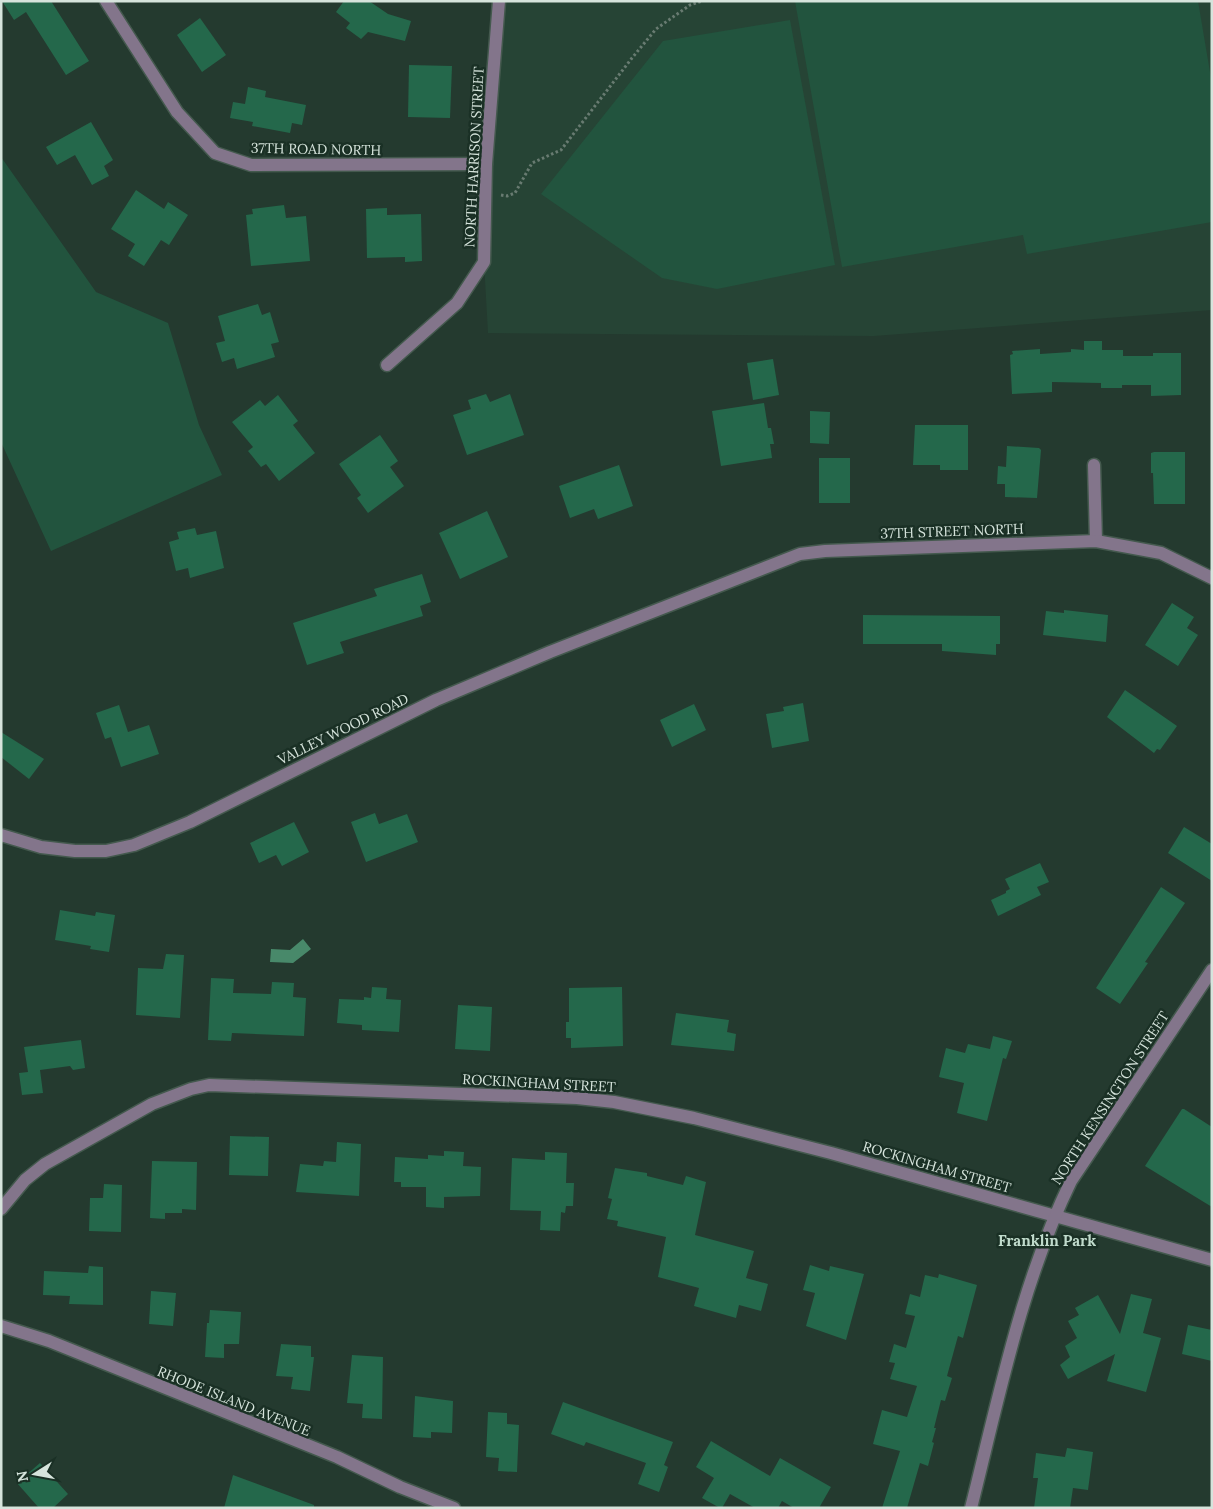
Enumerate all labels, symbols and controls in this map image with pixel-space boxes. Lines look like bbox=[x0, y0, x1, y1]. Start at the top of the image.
street label: NORTH HARRISON STREET bbox=[460, 66, 488, 248]
street label: 37TH ROAD NORTH bbox=[251, 139, 381, 159]
street label: 37TH STREET NORTH bbox=[880, 519, 1024, 542]
street label: VALLEY WOOD ROAD bbox=[274, 689, 411, 769]
street label: NORTH KENSINGTON STREET bbox=[1047, 1008, 1173, 1188]
street label: ROCKINGHAM STREET bbox=[462, 1070, 616, 1096]
street label: ROCKINGHAM STREET bbox=[861, 1137, 1013, 1197]
district label: Franklin Park bbox=[998, 1231, 1096, 1250]
street label: RHODE ISLAND AVENUE bbox=[155, 1362, 314, 1440]
north arrow bbox=[10, 1449, 60, 1499]
text: N bbox=[12, 1469, 32, 1484]

